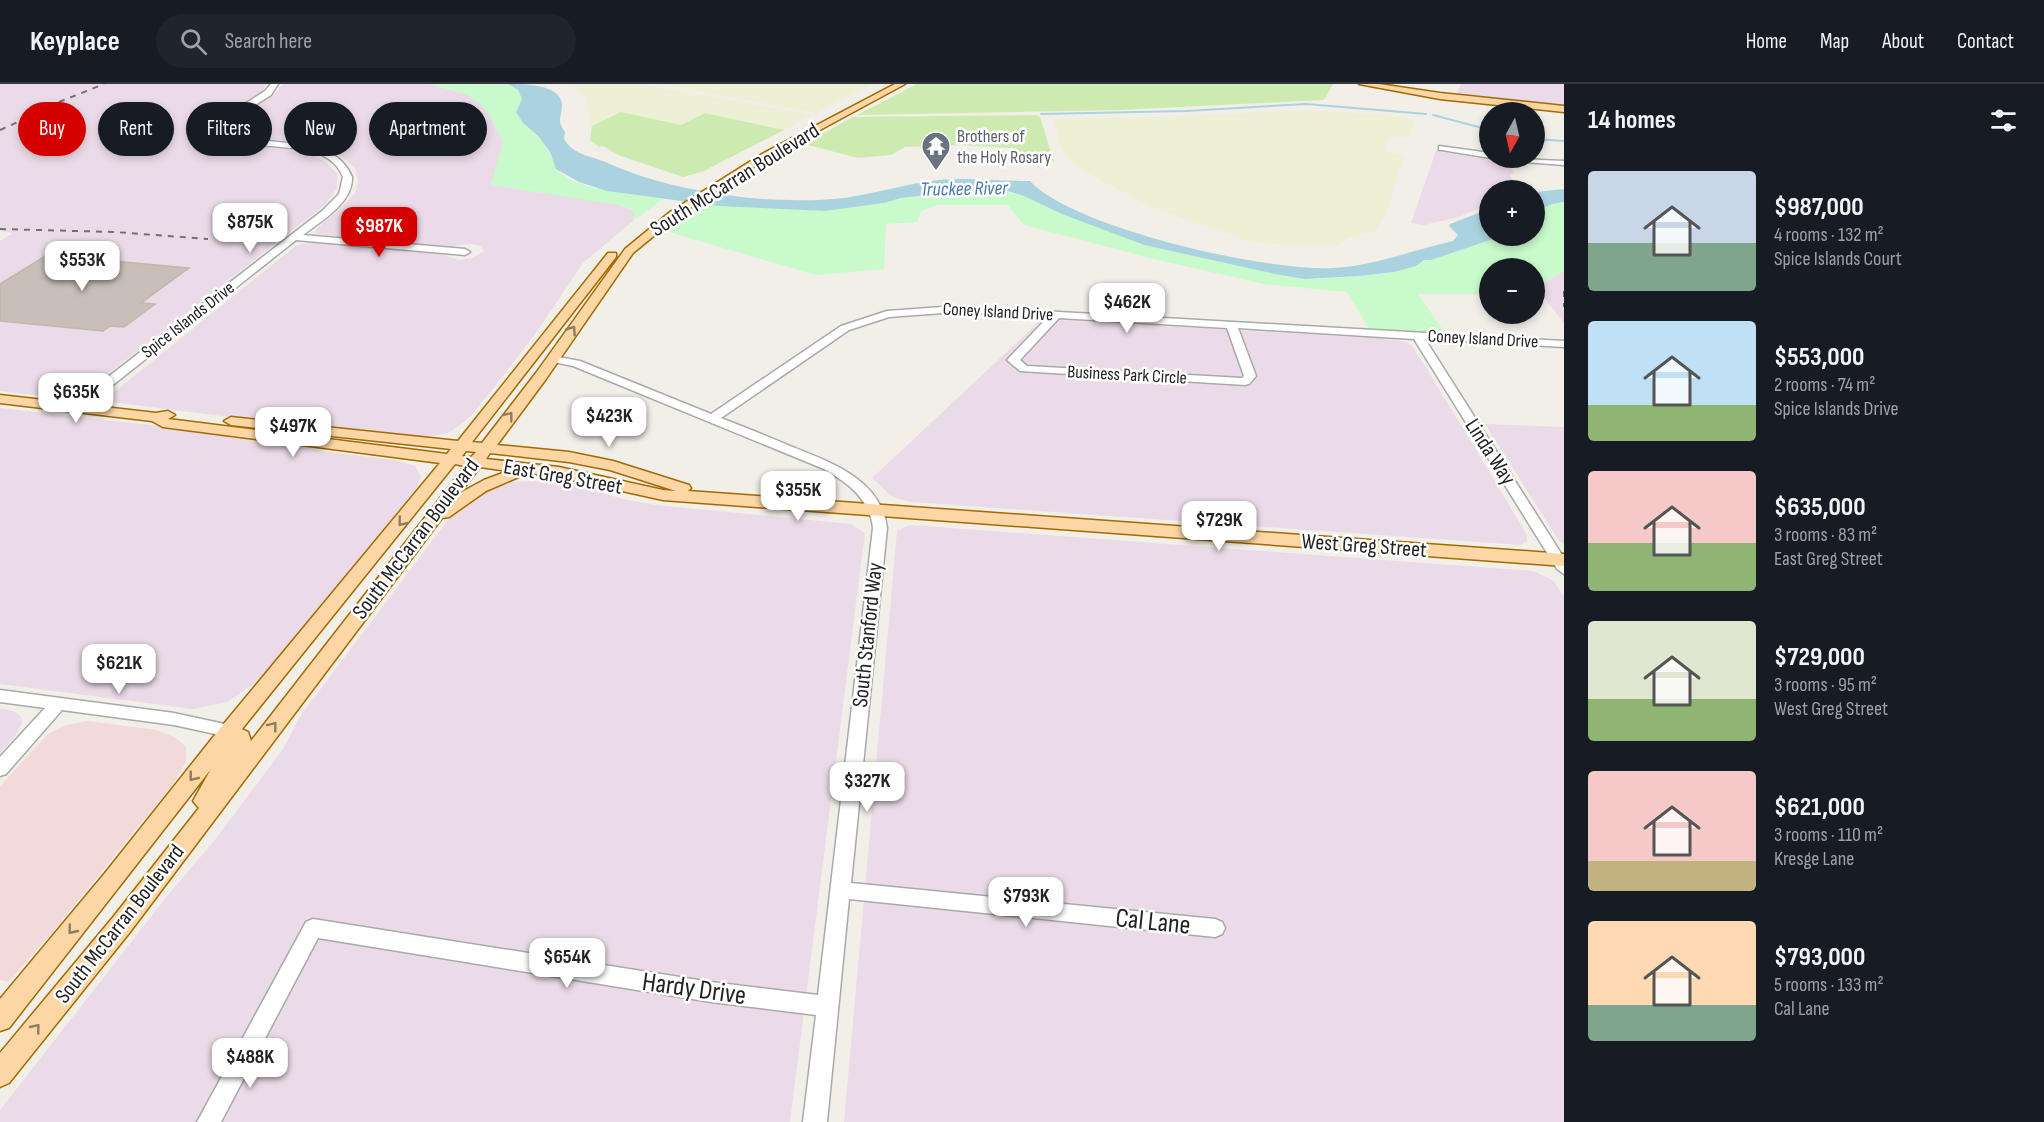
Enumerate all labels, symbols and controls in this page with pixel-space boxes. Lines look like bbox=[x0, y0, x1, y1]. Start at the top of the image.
search box bbox=[156, 14, 576, 68]
text: Keyplace bbox=[30, 25, 120, 58]
icon: search bbox=[177, 25, 210, 58]
text: Search here bbox=[225, 28, 312, 55]
text: Home bbox=[1746, 29, 1787, 54]
text: Map bbox=[1820, 29, 1849, 54]
text: About bbox=[1882, 29, 1924, 54]
text: Contact bbox=[1957, 29, 2014, 54]
chip: Buy bbox=[18, 102, 86, 156]
chip: Rent bbox=[98, 102, 174, 156]
chip: Filters bbox=[186, 102, 272, 156]
chip: New bbox=[284, 102, 357, 156]
chip: Apartment bbox=[369, 102, 487, 156]
north arrow bbox=[1479, 102, 1545, 168]
map controls bbox=[1479, 102, 1545, 324]
icon: filters bbox=[1987, 104, 2020, 137]
text: 14 homes bbox=[1588, 105, 1676, 136]
street label: South McCarran Boulevard bbox=[645, 117, 825, 243]
place label: Brothers of the Holy Rosary bbox=[957, 126, 1051, 168]
temple icon: Brothers of the Holy Rosary bbox=[920, 130, 952, 172]
water label: Truckee River bbox=[920, 176, 1009, 202]
button: + bbox=[1479, 180, 1545, 246]
text: $987,000 bbox=[1774, 192, 1864, 223]
icon: home bbox=[1636, 195, 1708, 267]
pin: $875K bbox=[208, 203, 292, 254]
pin: $987K bbox=[337, 207, 421, 258]
text: $875K bbox=[227, 210, 273, 234]
text: $987K bbox=[355, 214, 403, 238]
text: 4 rooms · 132 m² bbox=[1774, 223, 1884, 247]
pin: $553K bbox=[40, 241, 124, 292]
text: Spice Islands Court bbox=[1774, 247, 1902, 271]
text: $553K bbox=[59, 248, 105, 272]
button: − bbox=[1479, 258, 1545, 324]
street label: Spice Islands Drive bbox=[137, 277, 239, 363]
pin: $462K bbox=[1085, 283, 1169, 334]
text: $462K bbox=[1103, 290, 1151, 314]
street label: Coney Island Drive bbox=[942, 299, 1054, 325]
one-way arrow bbox=[565, 326, 576, 337]
street label: Coney Island Drive bbox=[1427, 326, 1539, 352]
text: $553,000 bbox=[1774, 342, 1864, 373]
icon: home bbox=[1636, 345, 1708, 417]
street label: Business Park Circle bbox=[1067, 361, 1187, 389]
pin: $635K bbox=[34, 373, 118, 424]
text: 2 rooms · 74 m² bbox=[1774, 373, 1875, 397]
text: $635K bbox=[52, 380, 100, 404]
pin: $423K bbox=[567, 397, 651, 448]
text: Spice Islands Drive bbox=[1774, 397, 1899, 421]
text: $423K bbox=[585, 404, 633, 428]
pin: $497K bbox=[251, 407, 335, 458]
one-way arrow bbox=[502, 412, 513, 423]
text: $497K bbox=[269, 414, 317, 438]
street label: Linda Way bbox=[1459, 414, 1522, 491]
street label: South McCarran Boulevard bbox=[347, 453, 485, 625]
street label: East Greg Street bbox=[502, 453, 625, 501]
pin: $355K bbox=[756, 471, 840, 522]
text: $355K bbox=[775, 478, 821, 502]
text: $635,000 bbox=[1774, 492, 1866, 523]
icon: home bbox=[1636, 495, 1708, 567]
pin: $729K bbox=[1177, 501, 1261, 552]
text: $729K bbox=[1196, 508, 1243, 532]
one-way arrow bbox=[398, 516, 409, 527]
text: 3 rooms · 83 m² bbox=[1774, 523, 1877, 547]
street label: West Greg Street bbox=[1300, 528, 1428, 564]
text: East Greg Street bbox=[1774, 547, 1883, 571]
street label: South Stanford Way bbox=[847, 561, 889, 709]
text: $729,000 bbox=[1774, 642, 1865, 673]
pin: $621K bbox=[77, 644, 161, 695]
icon: home bbox=[1636, 645, 1708, 717]
text: $621K bbox=[96, 651, 142, 675]
text: 3 rooms · 95 m² bbox=[1774, 673, 1877, 697]
text: West Greg Street bbox=[1774, 697, 1888, 721]
one-way arrow bbox=[266, 721, 277, 732]
pin: $327K bbox=[825, 762, 909, 813]
text: $327K bbox=[844, 769, 890, 793]
one-way arrow bbox=[190, 770, 201, 781]
text: $621,000 bbox=[1774, 792, 1865, 823]
icon: home bbox=[1636, 795, 1708, 867]
text: 3 rooms · 110 m² bbox=[1774, 823, 1883, 847]
street label: South McCarran Boulevard bbox=[50, 839, 190, 1009]
text: Kresge Lane bbox=[1774, 847, 1854, 871]
pin: $793K bbox=[984, 877, 1068, 928]
text: $793K bbox=[1002, 884, 1050, 908]
street label: Cal Lane bbox=[1114, 902, 1192, 942]
one-way arrow bbox=[69, 923, 80, 934]
pin: $654K bbox=[525, 938, 609, 989]
text: $793,000 bbox=[1774, 942, 1865, 973]
text: $654K bbox=[543, 945, 591, 969]
icon: home bbox=[1636, 945, 1708, 1017]
street label: Hardy Drive bbox=[640, 966, 748, 1012]
text: 5 rooms · 133 m² bbox=[1774, 973, 1884, 997]
text: Cal Lane bbox=[1774, 997, 1830, 1021]
one-way arrow bbox=[29, 1024, 40, 1035]
pin: $488K bbox=[208, 1038, 292, 1089]
text: $488K bbox=[226, 1045, 274, 1069]

